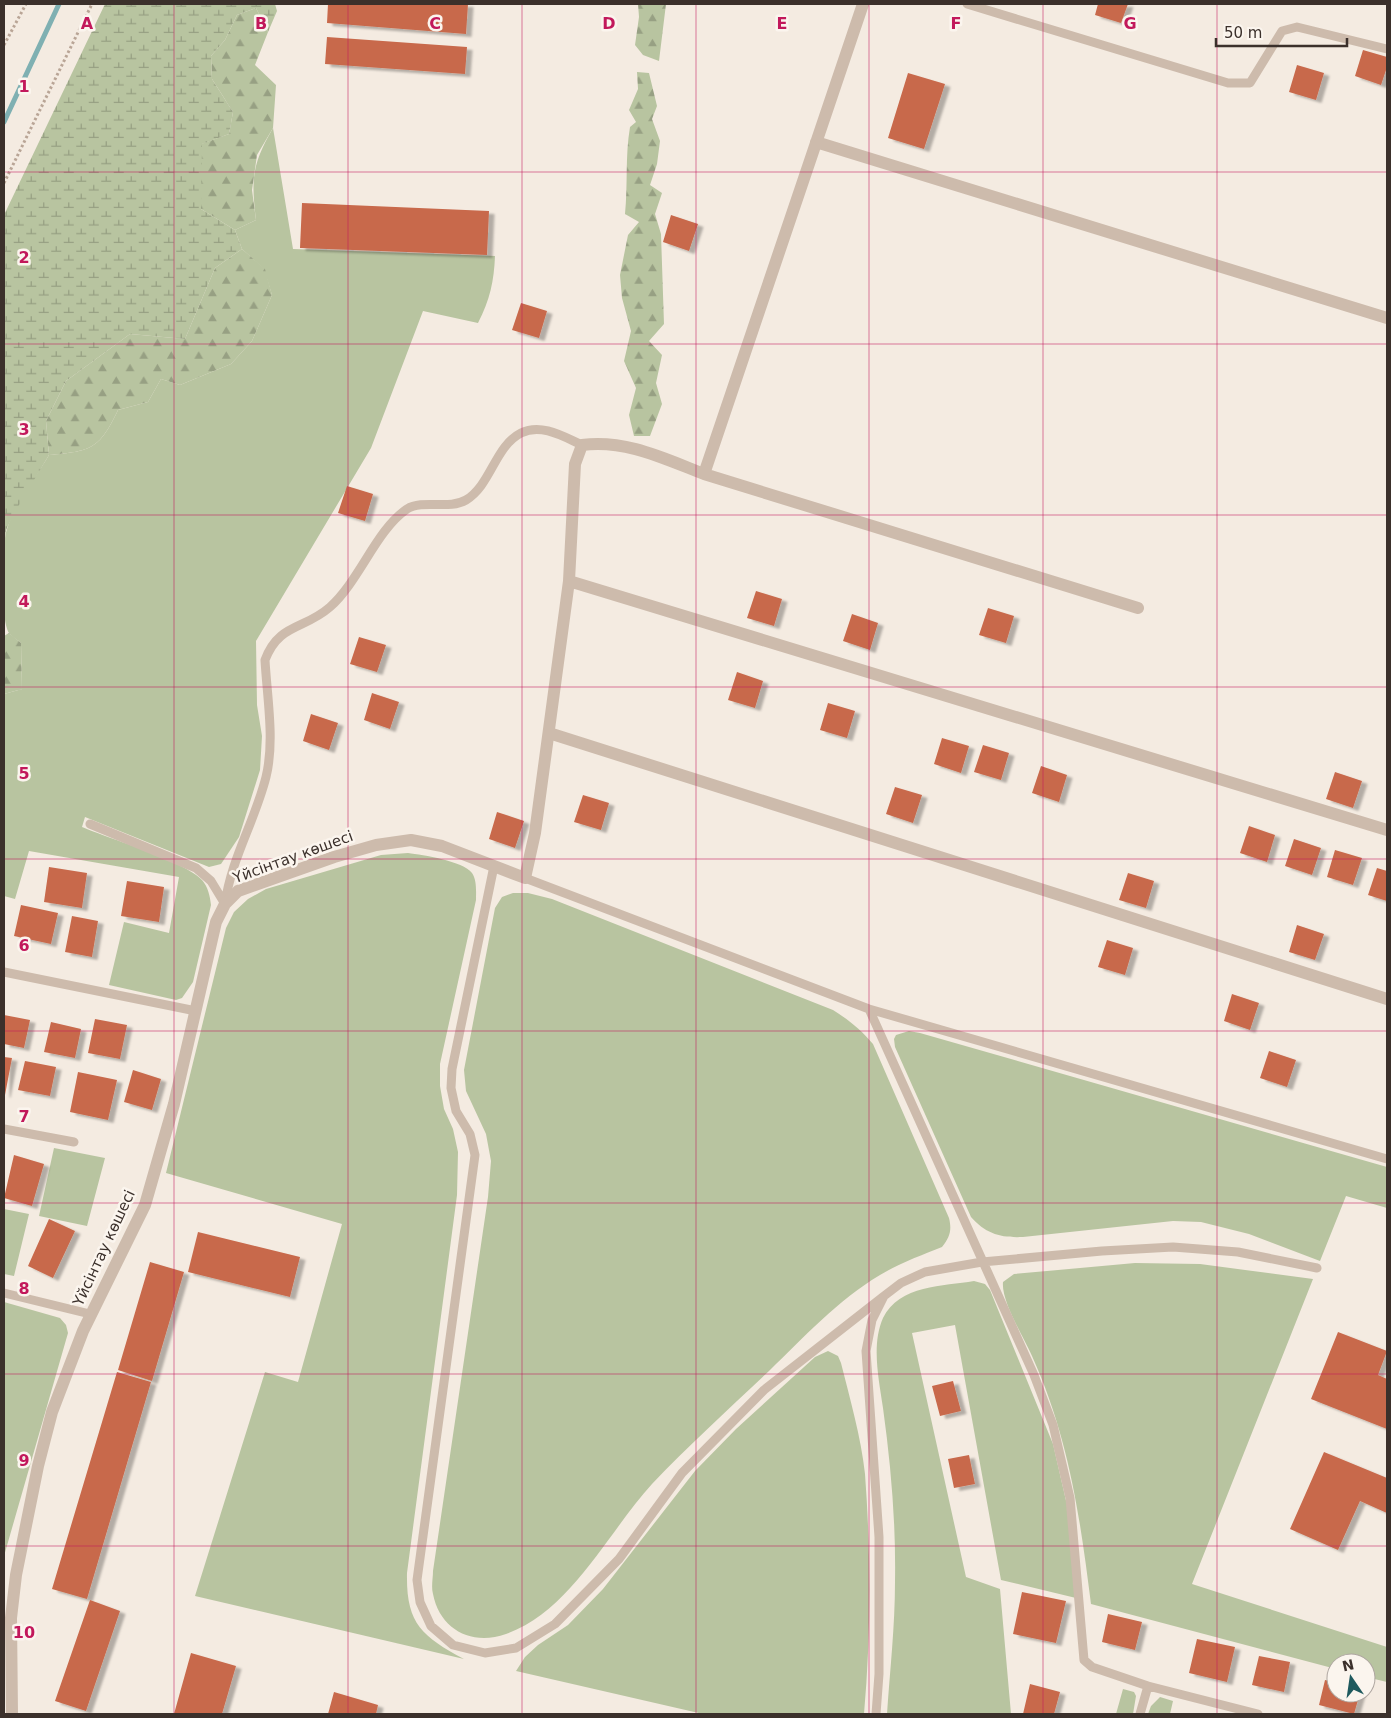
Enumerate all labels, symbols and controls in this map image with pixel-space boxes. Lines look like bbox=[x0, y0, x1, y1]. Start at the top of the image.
text: A bbox=[81, 14, 94, 33]
text: B bbox=[255, 14, 267, 33]
text: C bbox=[429, 14, 441, 33]
text: D bbox=[602, 14, 616, 33]
text: E bbox=[777, 14, 787, 33]
text: F bbox=[951, 14, 961, 33]
text: G bbox=[1123, 14, 1137, 33]
scale bar bbox=[1216, 15, 1347, 47]
text: 50 m bbox=[1224, 24, 1262, 42]
text: 1 bbox=[18, 77, 30, 96]
text: 2 bbox=[18, 248, 30, 267]
text: 3 bbox=[18, 420, 30, 439]
text: 4 bbox=[18, 592, 30, 611]
text: 5 bbox=[18, 764, 30, 783]
street label: Үйсінтау көшесі bbox=[230, 827, 355, 887]
text: 6 bbox=[18, 936, 30, 955]
text: 7 bbox=[18, 1107, 30, 1126]
street label: Үйсінтау көшесі bbox=[69, 1187, 139, 1310]
text: 8 bbox=[18, 1279, 30, 1298]
text: 9 bbox=[18, 1451, 30, 1470]
text: 10 bbox=[13, 1623, 35, 1642]
north arrow bbox=[1326, 1653, 1376, 1703]
text: N bbox=[1341, 1656, 1356, 1674]

